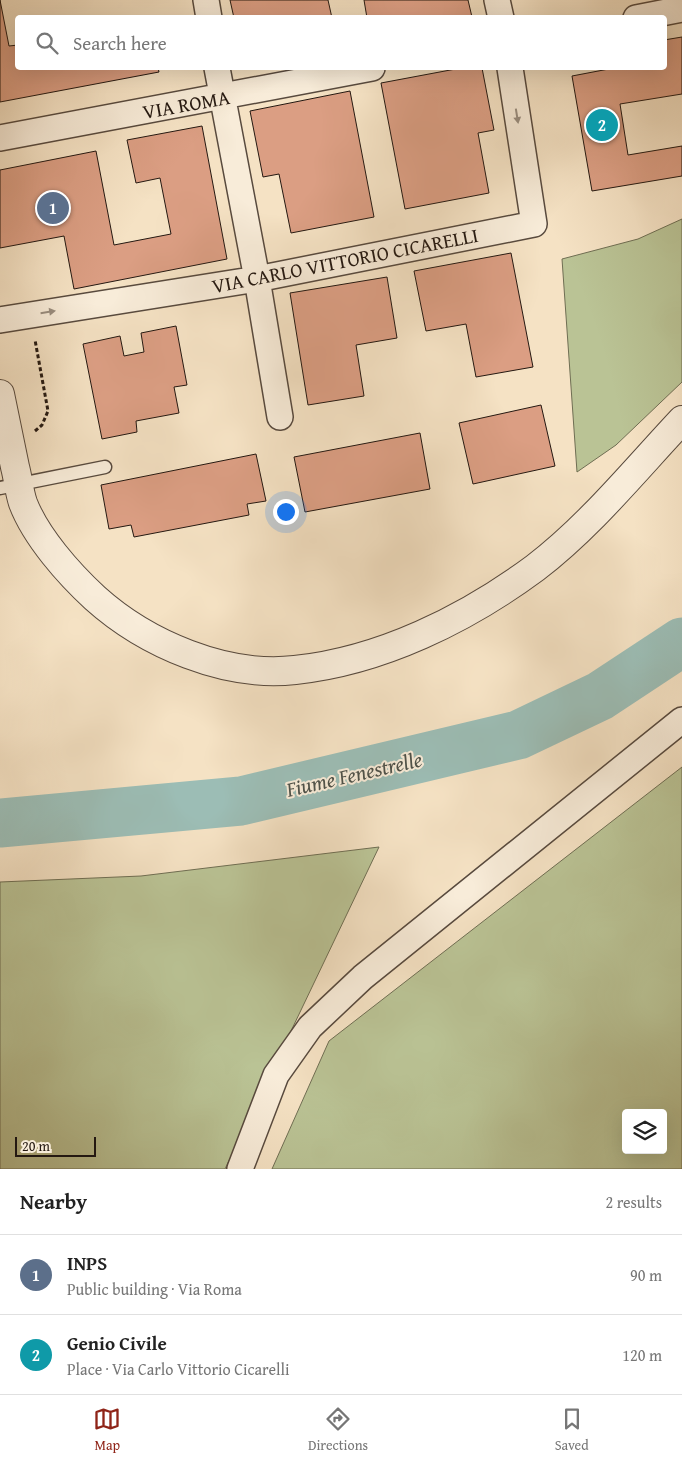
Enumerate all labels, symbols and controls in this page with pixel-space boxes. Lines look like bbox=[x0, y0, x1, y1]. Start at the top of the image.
search box bbox=[15, 15, 667, 70]
icon: search bbox=[33, 29, 61, 57]
text: Search here bbox=[73, 29, 167, 57]
street label: VIA ROMA bbox=[140, 82, 232, 126]
pin: 2 bbox=[586, 106, 618, 144]
one-way arrow bbox=[514, 108, 522, 124]
pin: 1 bbox=[37, 189, 69, 227]
street label: VIA CARLO VITTORIO CICARELLI bbox=[209, 220, 481, 300]
one-way arrow bbox=[40, 308, 56, 316]
your location bbox=[273, 499, 299, 525]
water label: Fiume Fenestrelle bbox=[282, 743, 425, 805]
map controls bbox=[622, 1109, 667, 1154]
button: layers bbox=[622, 1109, 667, 1154]
scale bar bbox=[15, 1134, 96, 1157]
text: 20 m bbox=[22, 1136, 50, 1156]
text: Nearby bbox=[20, 1186, 87, 1217]
text: 2 results bbox=[605, 1190, 662, 1214]
text: INPS bbox=[67, 1249, 107, 1277]
text: 1 bbox=[32, 1263, 40, 1287]
text: 90 m bbox=[630, 1263, 662, 1287]
text: Public building · Via Roma bbox=[67, 1277, 242, 1301]
text: Genio Civile bbox=[67, 1329, 167, 1357]
text: 2 bbox=[32, 1343, 40, 1367]
text: 120 m bbox=[622, 1343, 662, 1367]
text: Place · Via Carlo Vittorio Cicarelli bbox=[67, 1357, 289, 1381]
tab: Map bbox=[93, 1405, 121, 1455]
tab: Directions bbox=[308, 1405, 368, 1455]
tab: Saved bbox=[555, 1405, 589, 1455]

